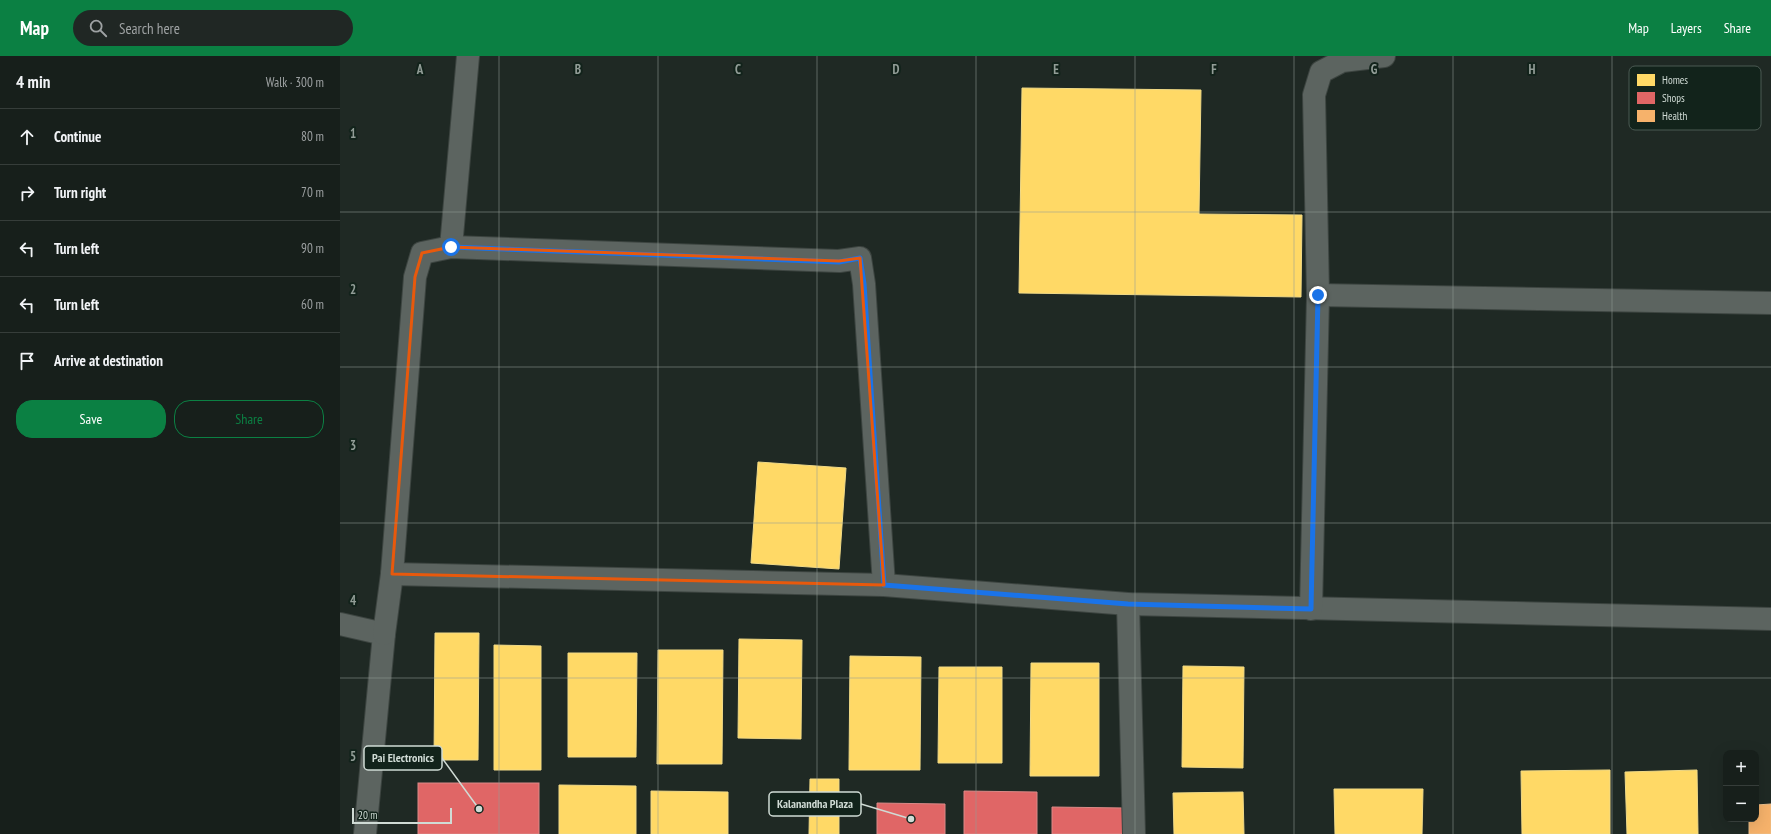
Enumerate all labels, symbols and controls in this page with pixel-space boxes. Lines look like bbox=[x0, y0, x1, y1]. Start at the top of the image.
search box bbox=[73, 10, 353, 46]
text: Map bbox=[20, 16, 49, 40]
icon: search bbox=[87, 17, 109, 39]
text: Search here bbox=[119, 19, 180, 38]
text: Map bbox=[1628, 19, 1649, 37]
text: Layers bbox=[1671, 19, 1702, 37]
text: Share bbox=[1724, 19, 1751, 37]
text: A bbox=[416, 61, 424, 78]
text: B bbox=[575, 61, 581, 78]
text: C bbox=[735, 61, 741, 78]
text: D bbox=[893, 61, 900, 78]
text: E bbox=[1053, 61, 1059, 78]
text: F bbox=[1211, 61, 1217, 78]
text: G bbox=[1371, 61, 1378, 78]
text: H bbox=[1529, 61, 1536, 78]
legend bbox=[1629, 66, 1761, 130]
text: 4 min bbox=[16, 71, 50, 93]
text: Homes bbox=[1662, 73, 1688, 87]
text: Walk · 300 m bbox=[266, 74, 324, 91]
text: Shops bbox=[1662, 91, 1685, 105]
text: Health bbox=[1662, 109, 1687, 123]
text: 1 bbox=[350, 125, 356, 142]
icon: ahead bbox=[16, 126, 38, 148]
text: Continue bbox=[54, 127, 101, 146]
text: 80 m bbox=[301, 128, 324, 145]
icon: right bbox=[16, 182, 38, 204]
text: Turn right bbox=[54, 183, 106, 202]
text: 70 m bbox=[301, 184, 324, 201]
icon: left bbox=[16, 238, 38, 260]
route start bbox=[442, 238, 460, 256]
text: Turn left bbox=[54, 239, 99, 258]
text: 90 m bbox=[301, 240, 324, 257]
text: 2 bbox=[350, 281, 356, 298]
route end bbox=[1309, 286, 1327, 304]
icon: left bbox=[16, 294, 38, 316]
text: Turn left bbox=[54, 295, 99, 314]
text: 60 m bbox=[301, 296, 324, 313]
icon: arrive bbox=[16, 350, 38, 372]
text: Arrive at destination bbox=[54, 351, 163, 370]
button: Save bbox=[16, 400, 166, 438]
button: Share bbox=[174, 400, 324, 438]
text: 3 bbox=[350, 437, 356, 454]
text: 4 bbox=[350, 592, 357, 609]
callout: Pai Electronics bbox=[364, 746, 442, 770]
text: 5 bbox=[350, 748, 356, 765]
text: Pai Electronics bbox=[372, 750, 434, 765]
map controls bbox=[1723, 750, 1759, 822]
button: + bbox=[1723, 750, 1759, 786]
button: − bbox=[1723, 786, 1759, 822]
callout: Kalanandha Plaza bbox=[769, 792, 861, 816]
text: Kalanandha Plaza bbox=[777, 796, 853, 811]
scale bar bbox=[352, 806, 452, 825]
text: 20 m bbox=[358, 808, 377, 822]

